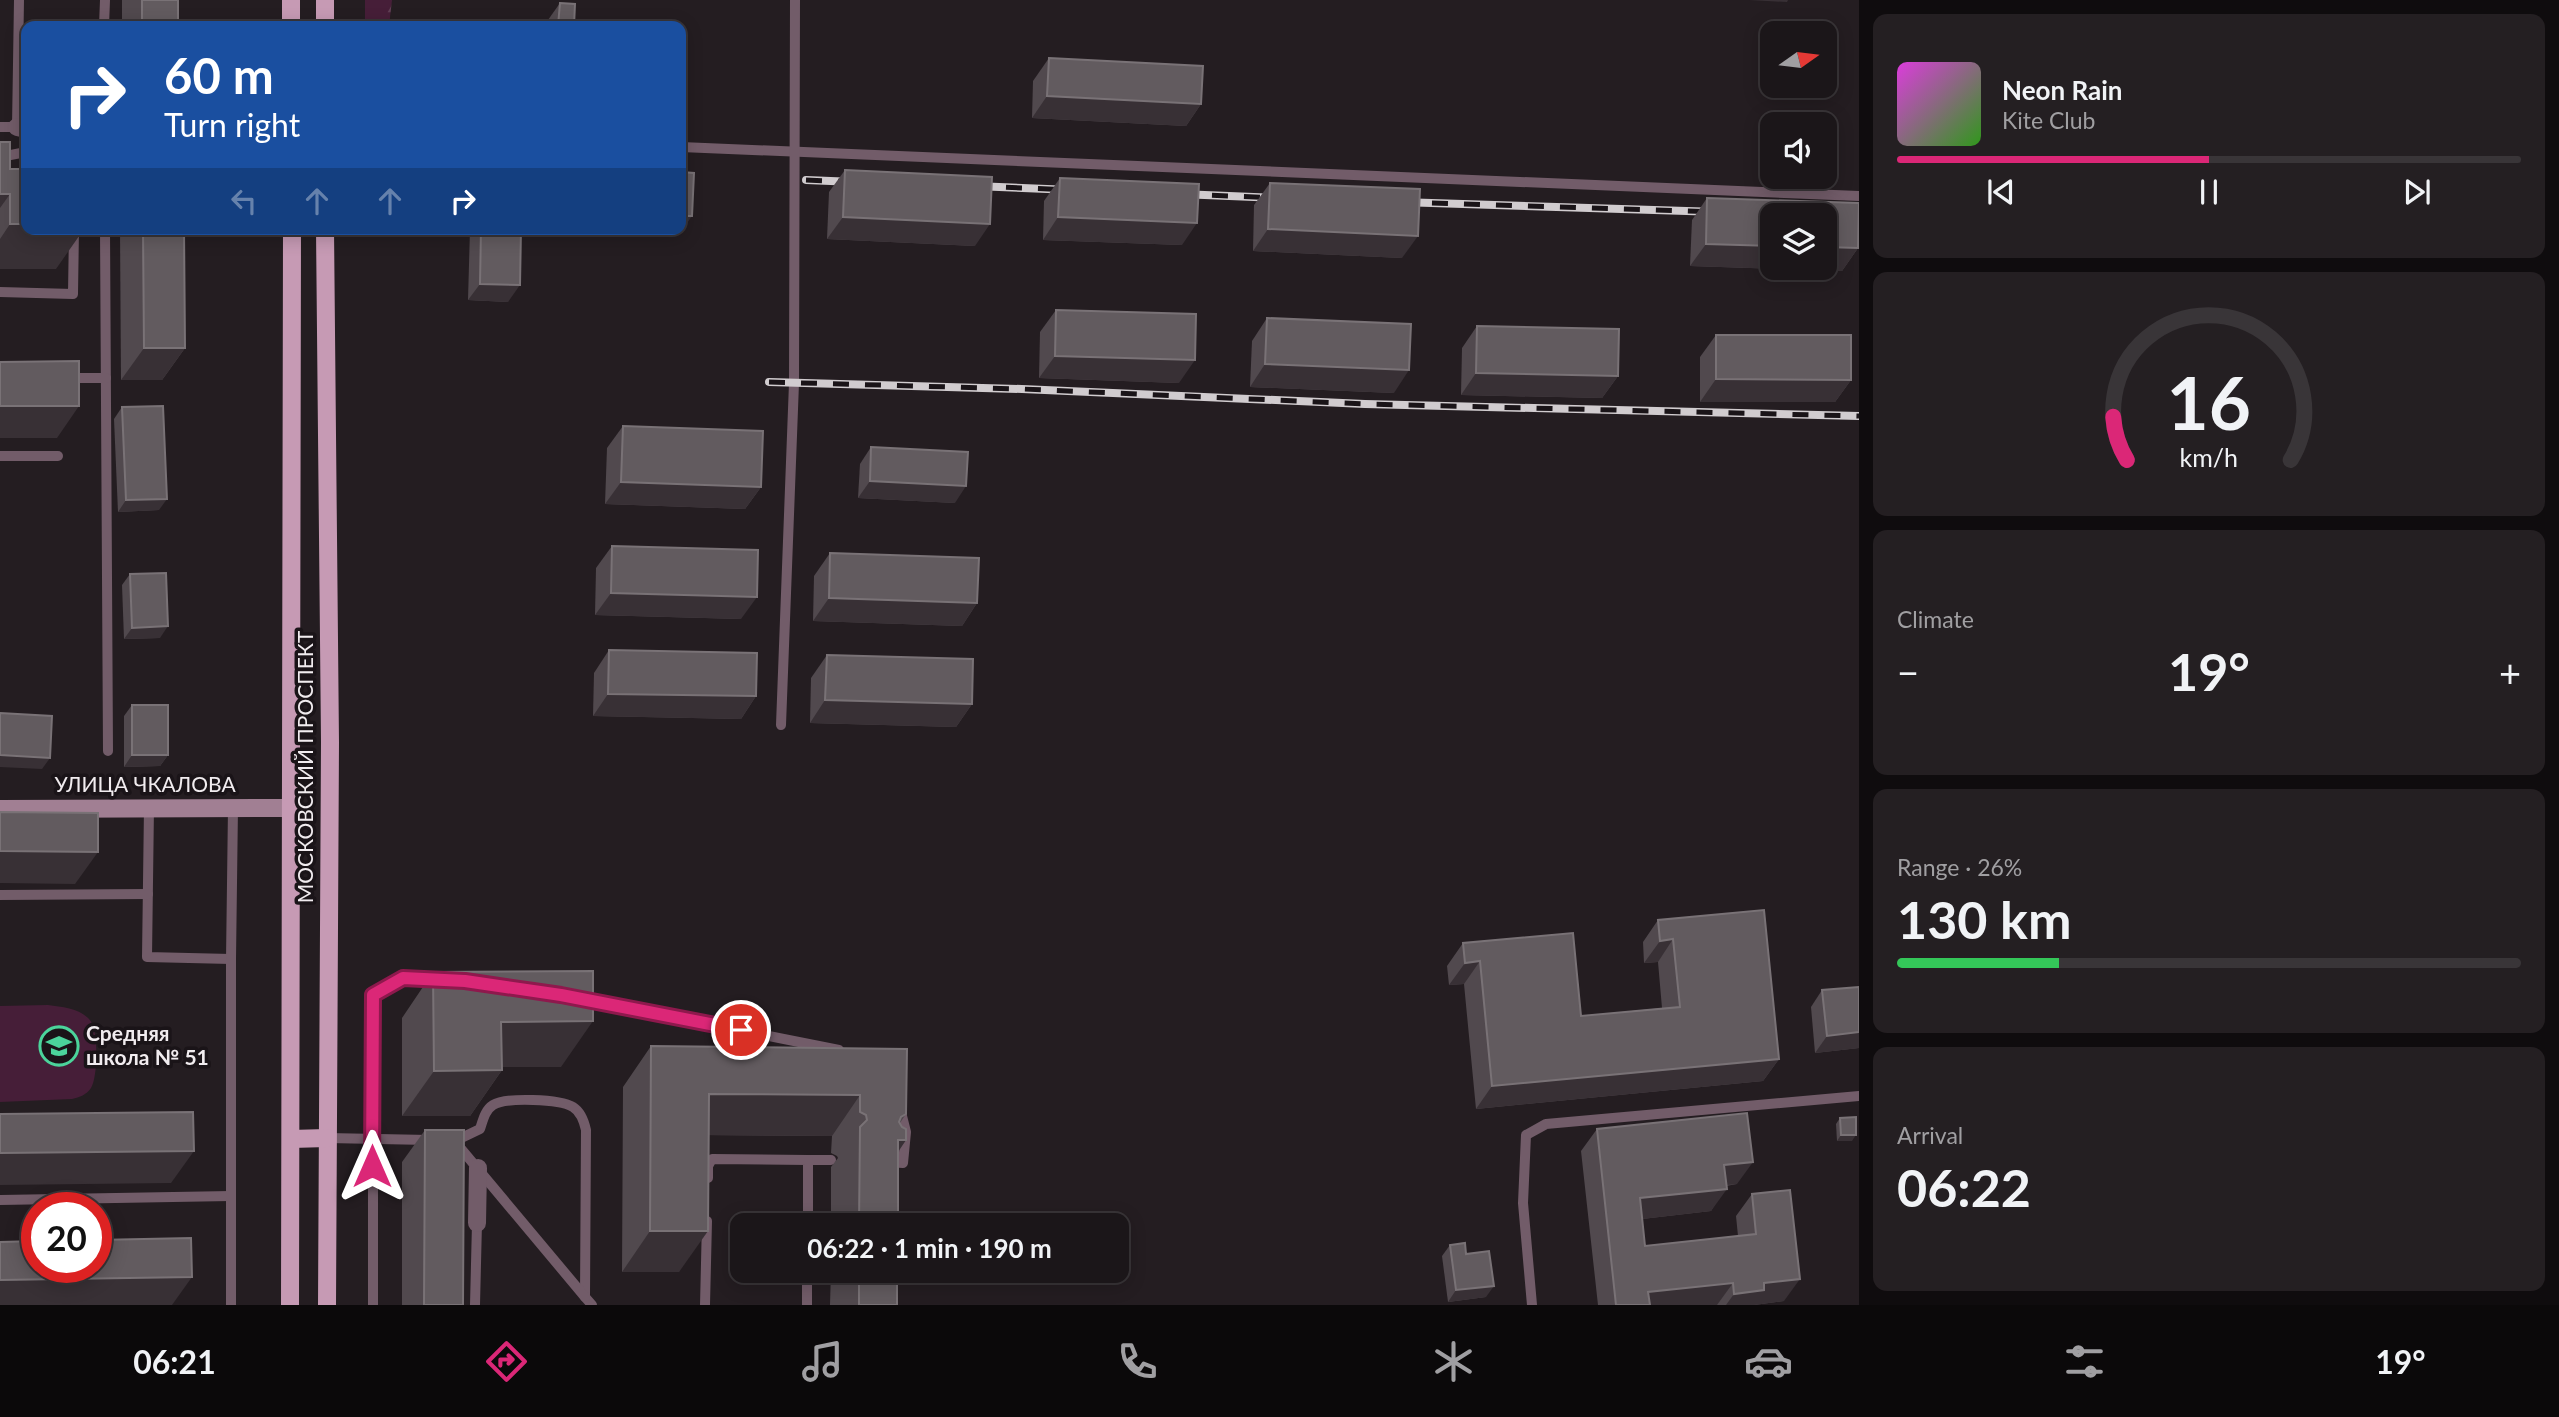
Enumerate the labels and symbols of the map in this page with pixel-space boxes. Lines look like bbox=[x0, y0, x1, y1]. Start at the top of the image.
north arrow bbox=[1760, 21, 1838, 98]
street label: МОСКОВСКИЙ ПРОСПЕКТ bbox=[292, 630, 317, 903]
street label: УЛИЦА ЧКАЛОВА bbox=[54, 771, 236, 796]
pin bbox=[711, 1000, 771, 1060]
place label: Средняя школа № 51 bbox=[86, 1020, 209, 1069]
school or university icon: Средняя школа № 51 bbox=[38, 1025, 80, 1067]
position arrow bbox=[335, 1129, 409, 1203]
speed limit sign: 20 bbox=[21, 1192, 112, 1283]

